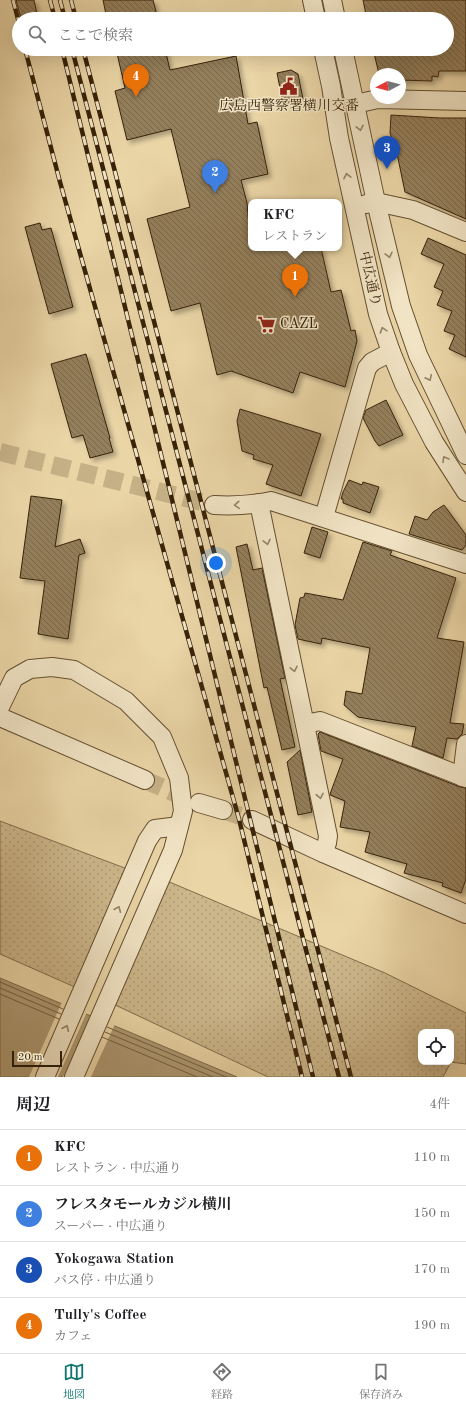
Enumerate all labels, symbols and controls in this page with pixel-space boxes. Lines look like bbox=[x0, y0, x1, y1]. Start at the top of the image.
search box bbox=[12, 12, 454, 56]
icon: search bbox=[26, 23, 48, 45]
text: ここで検索 bbox=[58, 29, 133, 44]
pin: 4 bbox=[123, 64, 149, 97]
north arrow bbox=[370, 68, 406, 104]
public building icon: 広島西警察署横川交番 bbox=[279, 76, 299, 96]
place label: 広島西警察署横川交番 bbox=[219, 98, 359, 113]
one-way arrow bbox=[356, 125, 364, 131]
pin: 3 bbox=[374, 136, 400, 169]
pin: 2 bbox=[202, 160, 228, 193]
one-way arrow bbox=[343, 173, 352, 179]
popup bbox=[248, 199, 342, 251]
text: KFC bbox=[263, 208, 294, 223]
text: レストラン bbox=[263, 230, 327, 243]
street label: 中広通り bbox=[357, 250, 384, 308]
one-way arrow bbox=[384, 252, 392, 258]
pin: 1 bbox=[282, 264, 308, 297]
supermarket icon: CAZL bbox=[257, 314, 277, 334]
place label: CAZL bbox=[280, 317, 318, 331]
one-way arrow bbox=[379, 326, 388, 333]
one-way arrow bbox=[425, 374, 432, 381]
one-way arrow bbox=[442, 456, 449, 463]
one-way arrow bbox=[234, 501, 240, 510]
one-way arrow bbox=[263, 538, 271, 545]
your location bbox=[206, 553, 226, 573]
one-way arrow bbox=[289, 666, 297, 672]
one-way arrow bbox=[315, 793, 324, 799]
one-way arrow bbox=[113, 906, 121, 914]
one-way arrow bbox=[61, 1025, 69, 1033]
map controls bbox=[418, 1029, 454, 1065]
button: locate bbox=[418, 1029, 454, 1065]
scale bar bbox=[12, 1049, 62, 1068]
text: 20 m bbox=[18, 1052, 43, 1063]
text: 周辺 bbox=[16, 1097, 50, 1114]
text: 4件 bbox=[429, 1098, 450, 1111]
text: KFC bbox=[54, 1140, 86, 1155]
text: 1 bbox=[25, 1151, 33, 1164]
text: 110 m bbox=[413, 1151, 450, 1164]
text: レストラン · 中広通り bbox=[54, 1162, 182, 1175]
text: フレスタモールカジル横川 bbox=[54, 1198, 232, 1213]
text: 2 bbox=[25, 1207, 33, 1220]
text: 150 m bbox=[413, 1207, 450, 1220]
text: スーパー · 中広通り bbox=[54, 1220, 168, 1233]
text: Yokogawa Station bbox=[54, 1252, 174, 1267]
text: 3 bbox=[25, 1263, 33, 1276]
text: 170 m bbox=[413, 1263, 450, 1276]
text: バス停 · 中広通り bbox=[54, 1274, 156, 1287]
text: Tully's Coffee bbox=[54, 1308, 146, 1323]
text: 4 bbox=[25, 1319, 33, 1332]
text: 190 m bbox=[413, 1319, 450, 1332]
text: カフェ bbox=[54, 1330, 92, 1343]
tab: 地図 bbox=[63, 1361, 85, 1403]
tab: 経路 bbox=[211, 1361, 233, 1403]
tab: 保存済み bbox=[359, 1361, 403, 1403]

